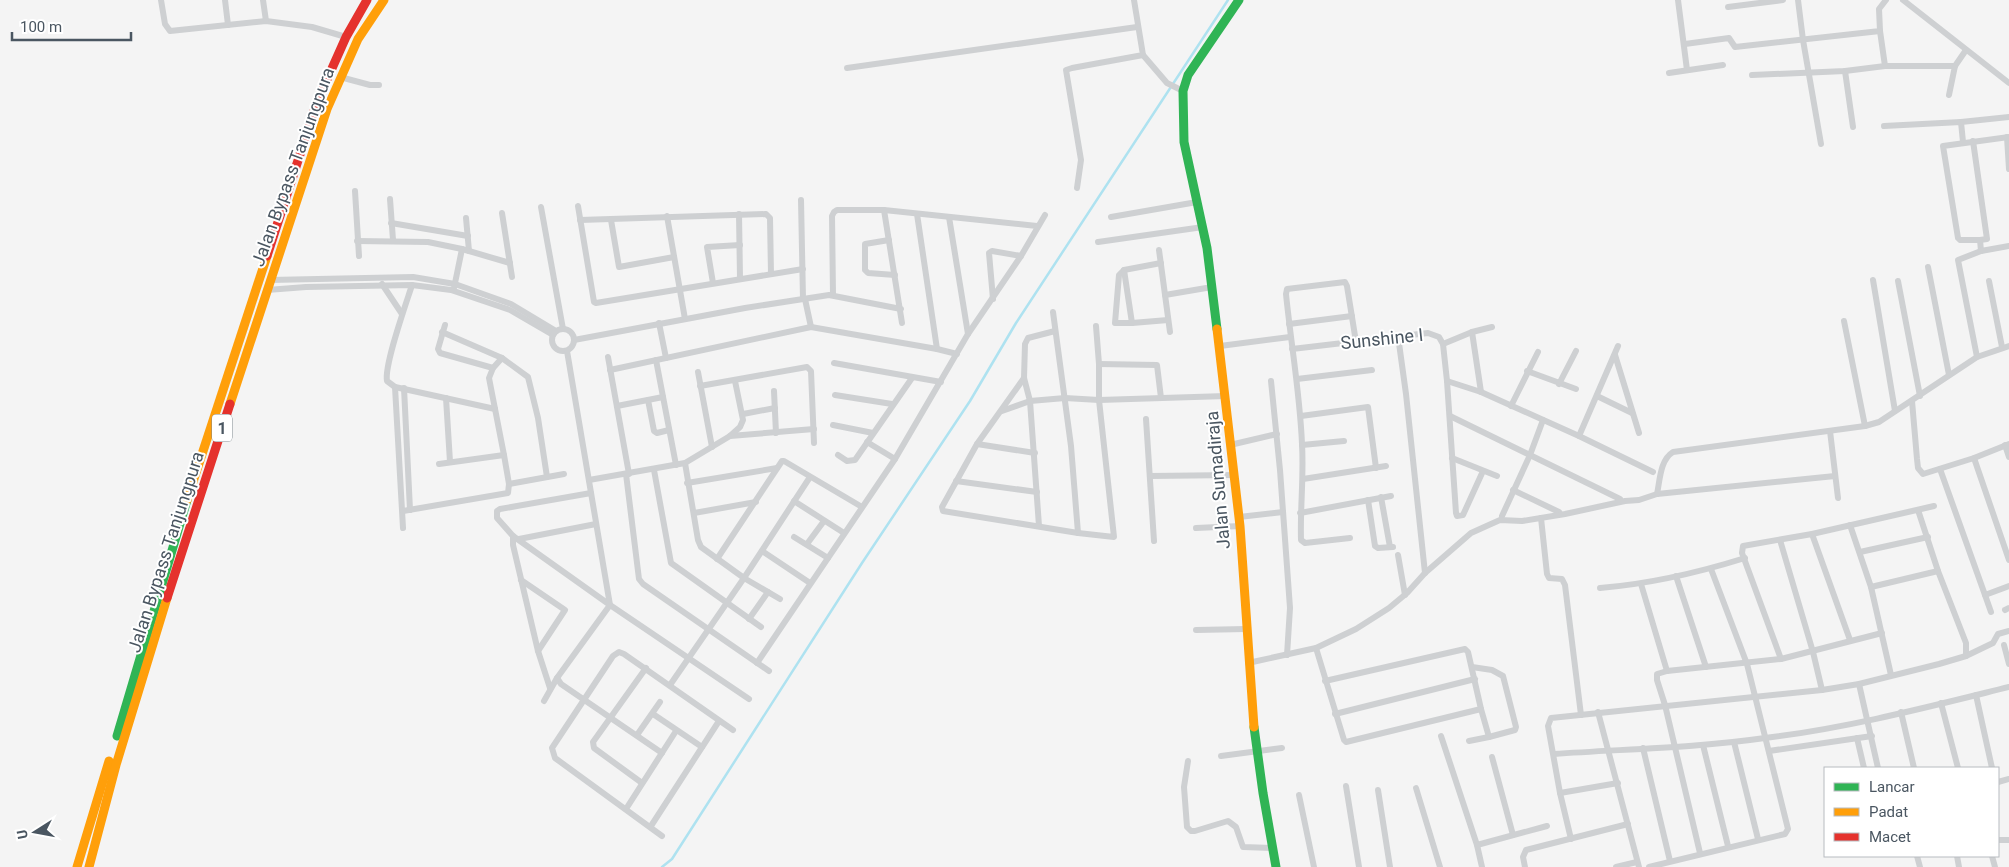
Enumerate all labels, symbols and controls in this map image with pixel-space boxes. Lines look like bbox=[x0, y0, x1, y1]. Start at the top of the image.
scale bar bbox=[12, 10, 131, 42]
text: 100 m bbox=[20, 18, 62, 36]
street label: Jalan Bypass Tanjungpura bbox=[247, 65, 338, 269]
street label: Sunshine I bbox=[1340, 324, 1424, 353]
street label: Jalan Sumadiraja bbox=[1201, 410, 1234, 550]
road number: 1 bbox=[212, 414, 232, 442]
street label: Jalan Bypass Tanjungpura bbox=[123, 449, 208, 655]
legend bbox=[1824, 767, 1999, 857]
text: Lancar bbox=[1869, 778, 1915, 796]
text: Padat bbox=[1869, 803, 1908, 821]
north arrow bbox=[10, 807, 60, 857]
text: U bbox=[14, 828, 31, 841]
text: Macet bbox=[1869, 828, 1911, 846]

